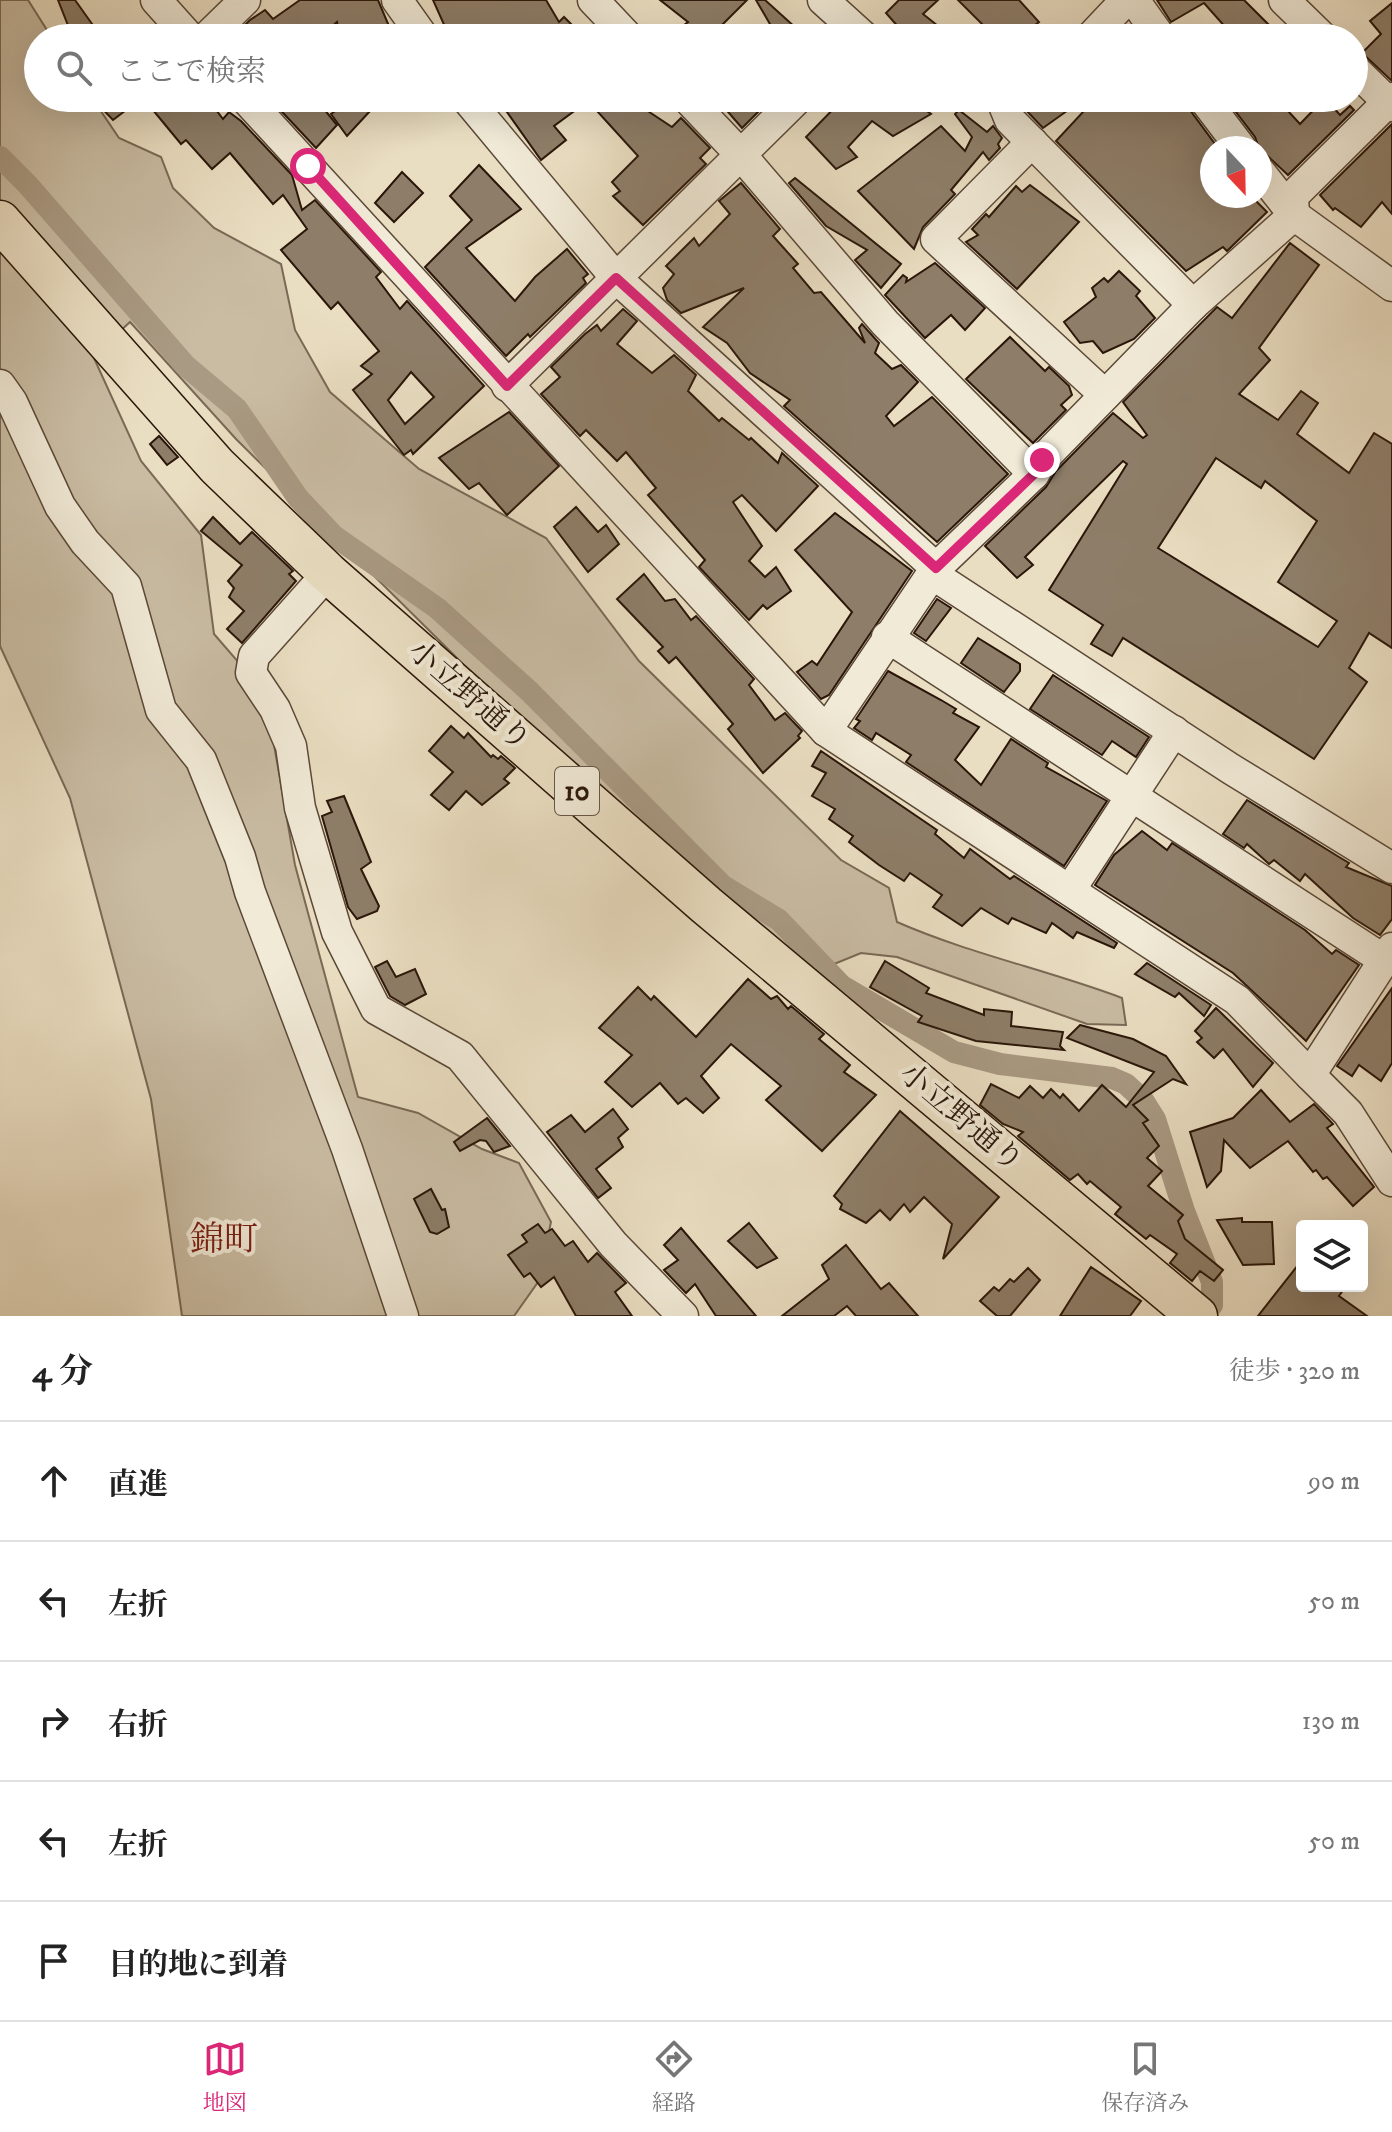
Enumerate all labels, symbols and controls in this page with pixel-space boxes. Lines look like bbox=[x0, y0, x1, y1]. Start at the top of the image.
search box bbox=[24, 24, 1368, 112]
icon: search bbox=[52, 46, 96, 90]
text: ここで検索 bbox=[116, 54, 266, 91]
north arrow bbox=[1200, 136, 1272, 208]
route start bbox=[290, 148, 326, 184]
route end bbox=[1024, 442, 1060, 478]
street label: 小立野通り bbox=[400, 633, 538, 759]
road number: 10 bbox=[555, 767, 599, 815]
street label: 小立野通り bbox=[892, 1056, 1030, 1180]
district label: 錦町 bbox=[190, 1219, 258, 1261]
map controls bbox=[1296, 1220, 1368, 1292]
button: layers bbox=[1296, 1220, 1368, 1292]
text: 4 分 bbox=[32, 1351, 93, 1393]
text: 徒歩 · 320 m bbox=[1229, 1355, 1360, 1388]
icon: ahead bbox=[32, 1459, 76, 1503]
text: 90 m bbox=[1308, 1465, 1360, 1498]
text: 直進 bbox=[108, 1467, 168, 1504]
icon: left bbox=[32, 1579, 76, 1623]
text: 50 m bbox=[1308, 1585, 1360, 1618]
text: 左折 bbox=[108, 1587, 168, 1624]
icon: right bbox=[32, 1699, 76, 1743]
text: 130 m bbox=[1302, 1705, 1360, 1738]
text: 右折 bbox=[108, 1707, 168, 1744]
icon: left bbox=[32, 1819, 76, 1863]
text: 50 m bbox=[1308, 1825, 1360, 1858]
text: 左折 bbox=[108, 1827, 168, 1864]
icon: arrive bbox=[32, 1939, 76, 1983]
text: 目的地に到着 bbox=[108, 1947, 288, 1984]
tab: 地図 bbox=[203, 2037, 247, 2117]
tab: 経路 bbox=[652, 2037, 696, 2117]
tab: 保存済み bbox=[1101, 2037, 1189, 2117]

